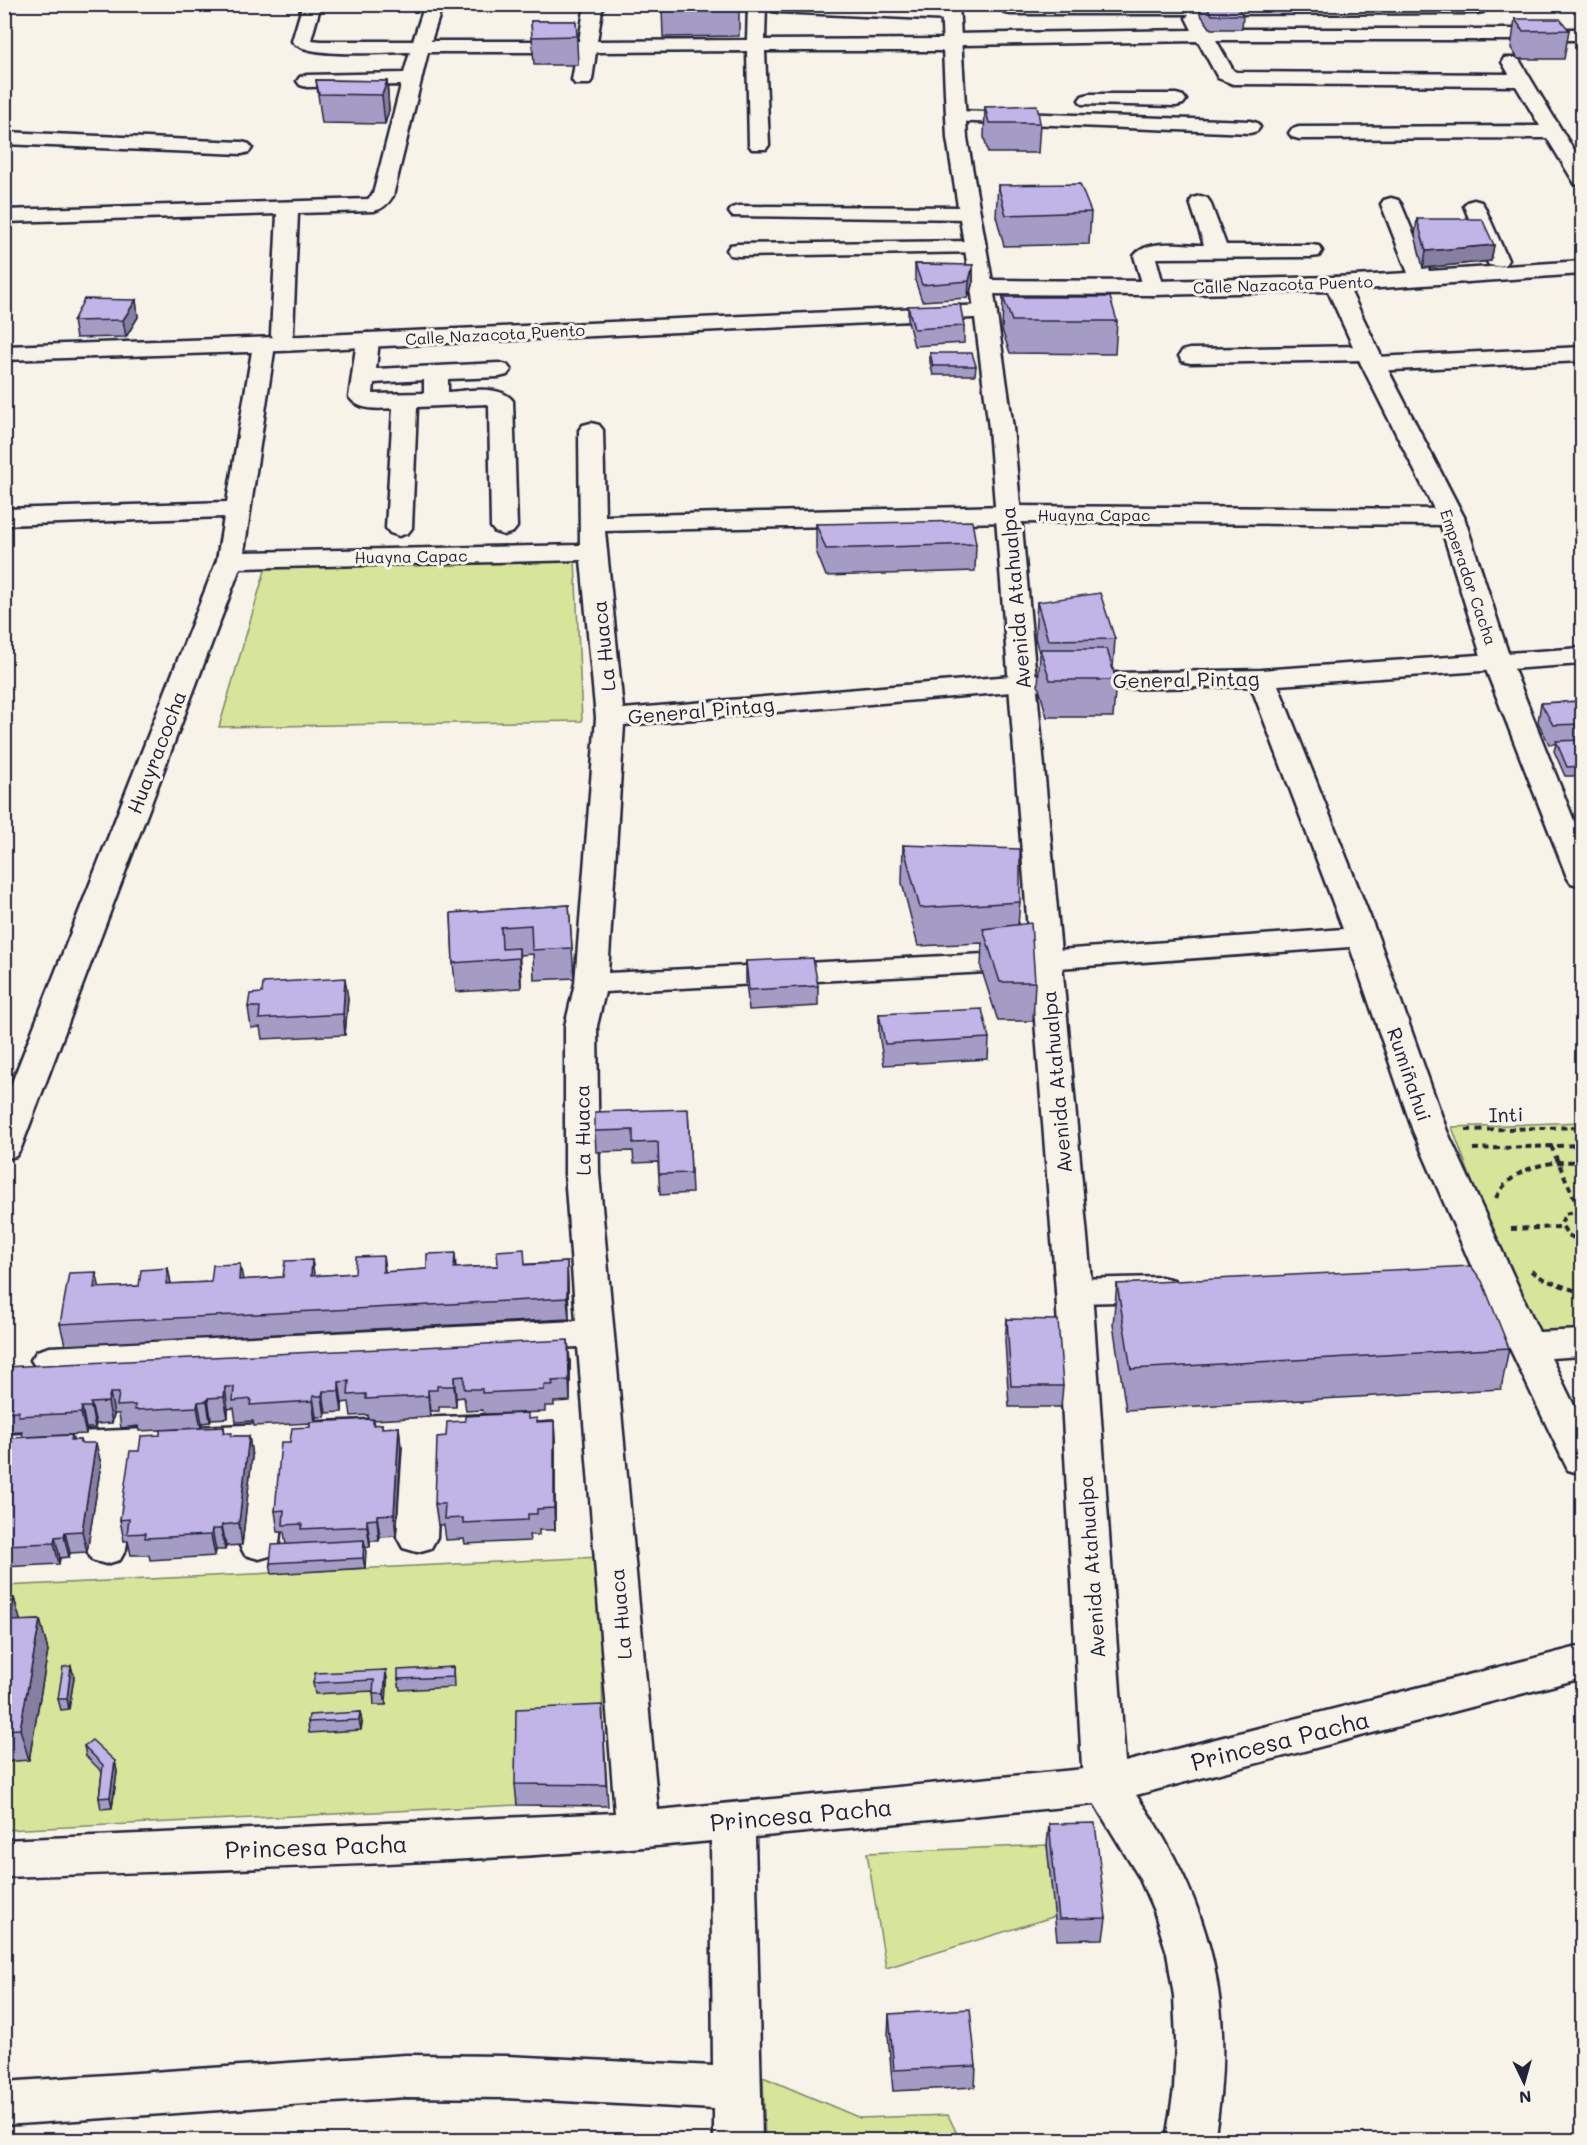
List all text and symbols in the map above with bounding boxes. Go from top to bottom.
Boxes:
street label: Calle Nazacota Puento [1193,270,1373,298]
street label: Calle Nazacota Puento [405,319,585,349]
street label: Huayna Capac [1037,504,1151,525]
street label: Avenida Atahualpa [994,506,1036,690]
street label: Emperador Cacha [1436,506,1502,648]
street label: Huayna Capac [354,545,468,567]
street label: La Huaca [585,599,621,693]
street label: General Pintag [1112,665,1260,693]
street label: Huayracocha [121,687,191,817]
street label: General Pintag [627,691,775,729]
street label: Avenida Atahualpa [1035,990,1077,1174]
street label: Rumiñahui [1382,1024,1438,1124]
street label: La Huaca [568,1084,596,1176]
street label: Inti [1488,1100,1524,1128]
street label: Avenida Atahualpa [1072,1475,1110,1659]
street label: La Huaca [603,1567,637,1661]
street label: Princesa Pacha [1188,1703,1372,1777]
street label: Princesa Pacha [709,1791,893,1837]
street label: Princesa Pacha [224,1827,408,1865]
north arrow [1494,2052,1554,2112]
text: N [1518,2086,1532,2108]

